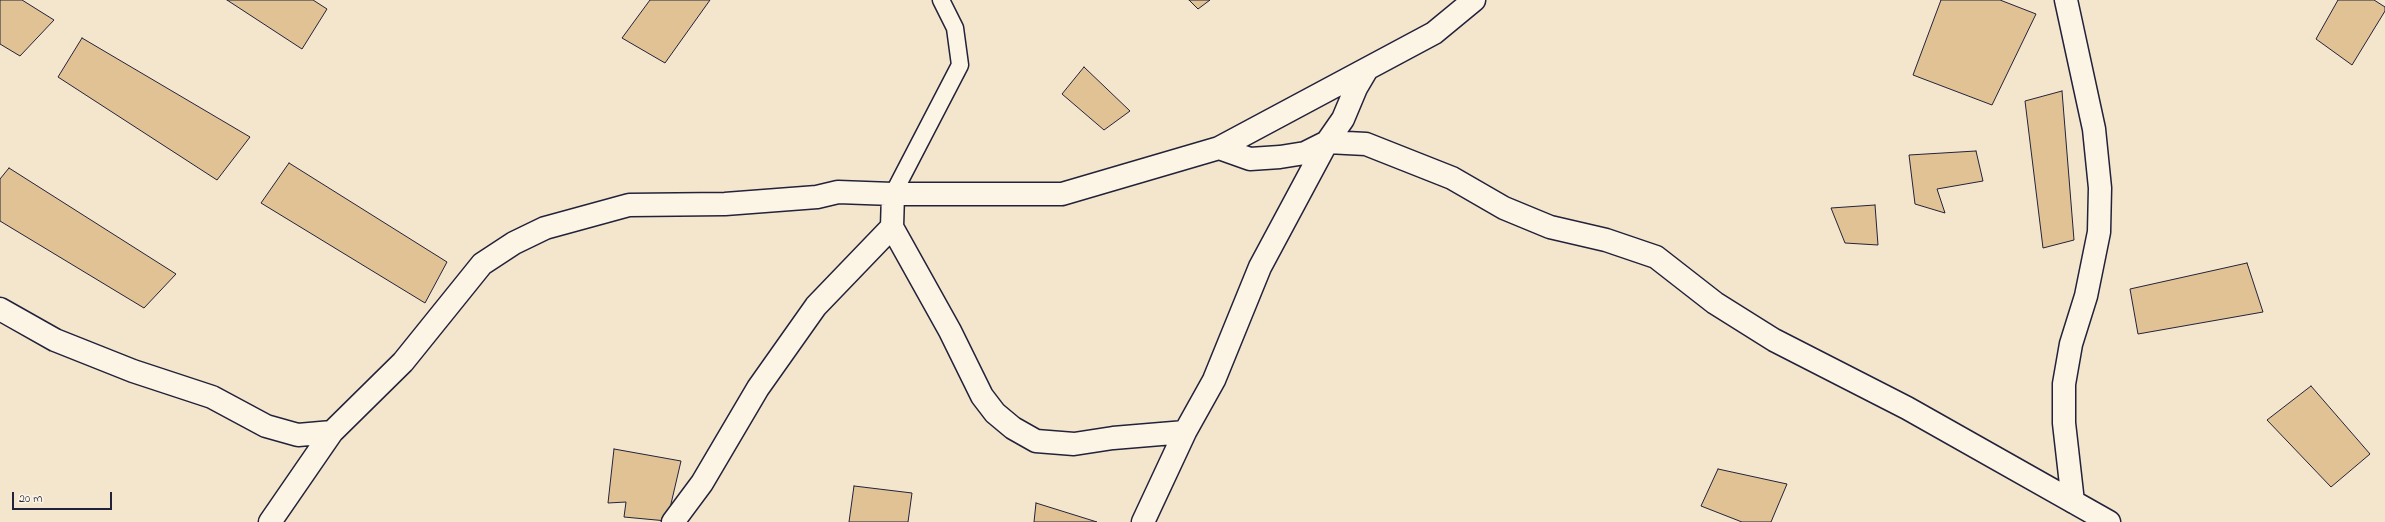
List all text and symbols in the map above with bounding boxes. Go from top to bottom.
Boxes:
scale bar [14,484,114,510]
text: 20 m [19,490,42,508]

